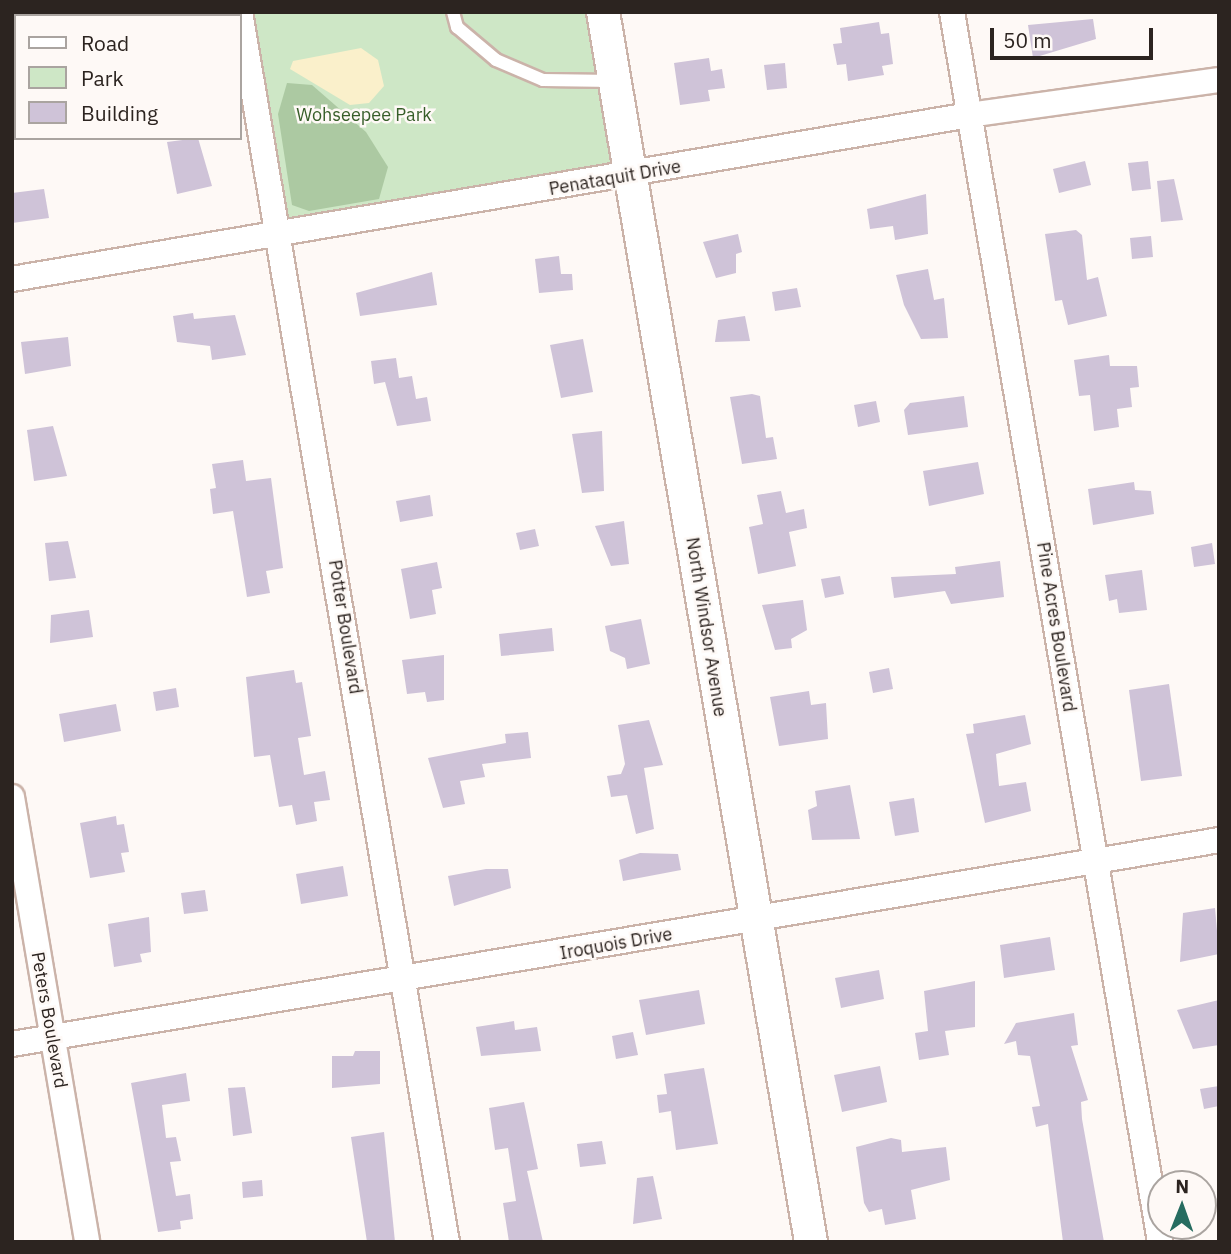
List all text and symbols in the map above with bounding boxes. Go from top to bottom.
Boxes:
legend [14,14,242,140]
scale bar [993,14,1156,58]
text: 50 m [1003,26,1052,54]
text: Road [81,29,129,57]
text: Park [81,64,124,92]
text: Building [81,99,158,127]
park label: Wohseepee Park [296,104,432,126]
street label: Penataquit Drive [547,156,683,200]
street label: North Windsor Avenue [681,536,731,718]
street label: Pine Acres Boulevard [1032,541,1080,713]
street label: Potter Boulevard [324,558,366,696]
street label: Iroquois Drive [558,923,674,965]
street label: Peters Boulevard [26,950,72,1090]
north arrow [1147,1170,1217,1240]
text: N [1175,1174,1189,1198]

